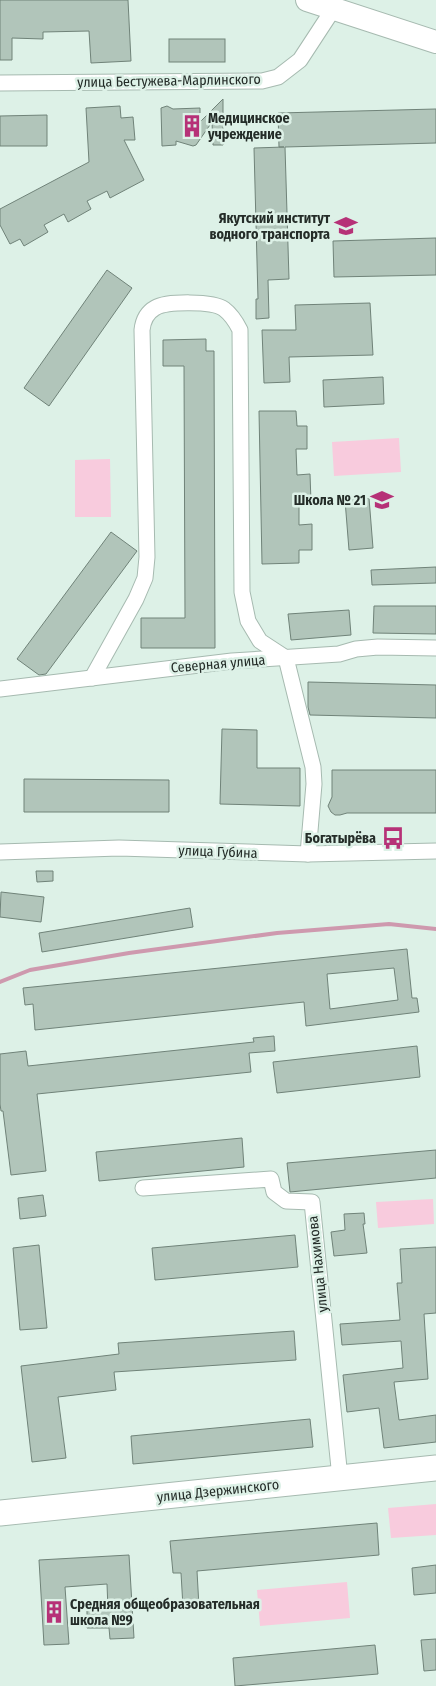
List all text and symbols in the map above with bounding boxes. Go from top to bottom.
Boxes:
street label: улица Бестужева-Марлинского [77,71,261,91]
place label: Медицинское учреждение [207,110,290,143]
building icon: Медицинское учреждение [179,113,205,139]
place label: Якутский институт водного транспорта [209,210,331,243]
school or university icon: Якутский институт водного транспорта [333,213,359,239]
school or university icon: Школа № 21 [369,487,395,513]
place label: Школа № 21 [294,492,366,509]
street label: Северная улица [170,651,266,677]
bus stop icon: Богатырёва [380,825,406,851]
place label: Богатырёва [305,830,376,847]
street label: улица Губина [178,842,258,862]
street label: улица Нахимова [304,1215,332,1313]
street label: улица Дзержинского [156,1476,280,1506]
place label: Средняя общеобразовательная школа №9 [70,1596,260,1629]
building icon: Средняя общеобразовательная школа №9 [41,1599,67,1625]

